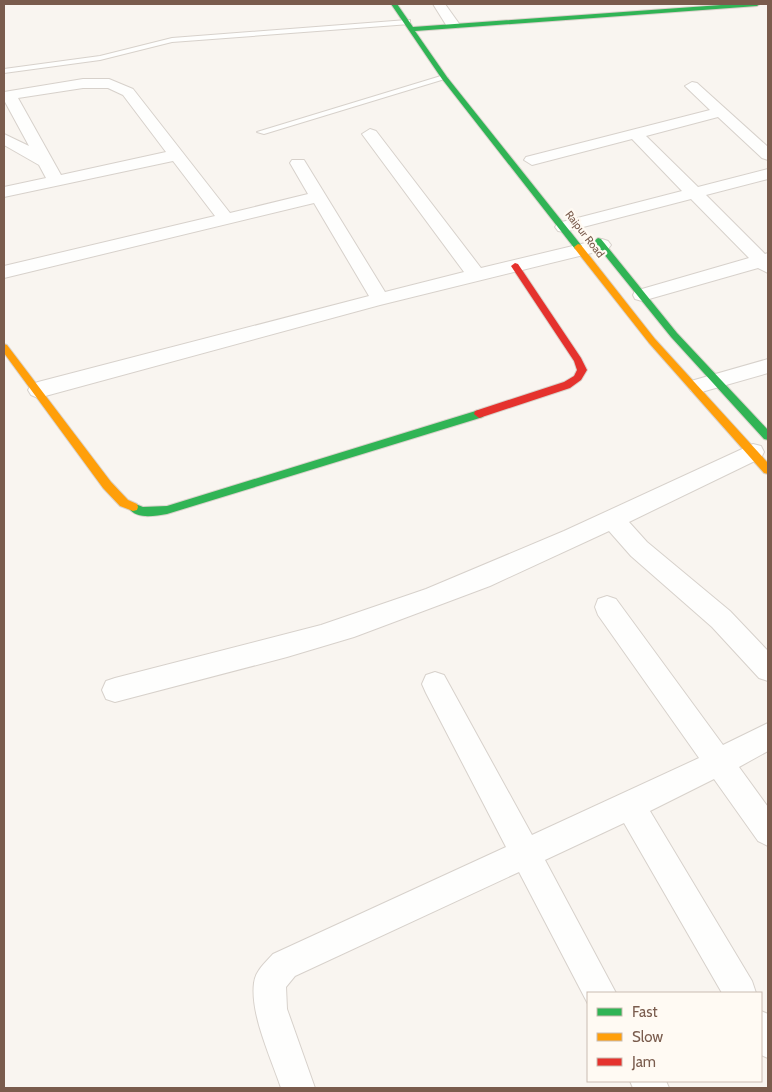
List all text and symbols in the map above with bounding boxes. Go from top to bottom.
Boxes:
street label: Raipur Road [562,208,608,260]
legend [587,992,762,1082]
text: Fast [632,1003,657,1021]
text: Slow [632,1028,663,1046]
text: Jam [631,1053,656,1071]

